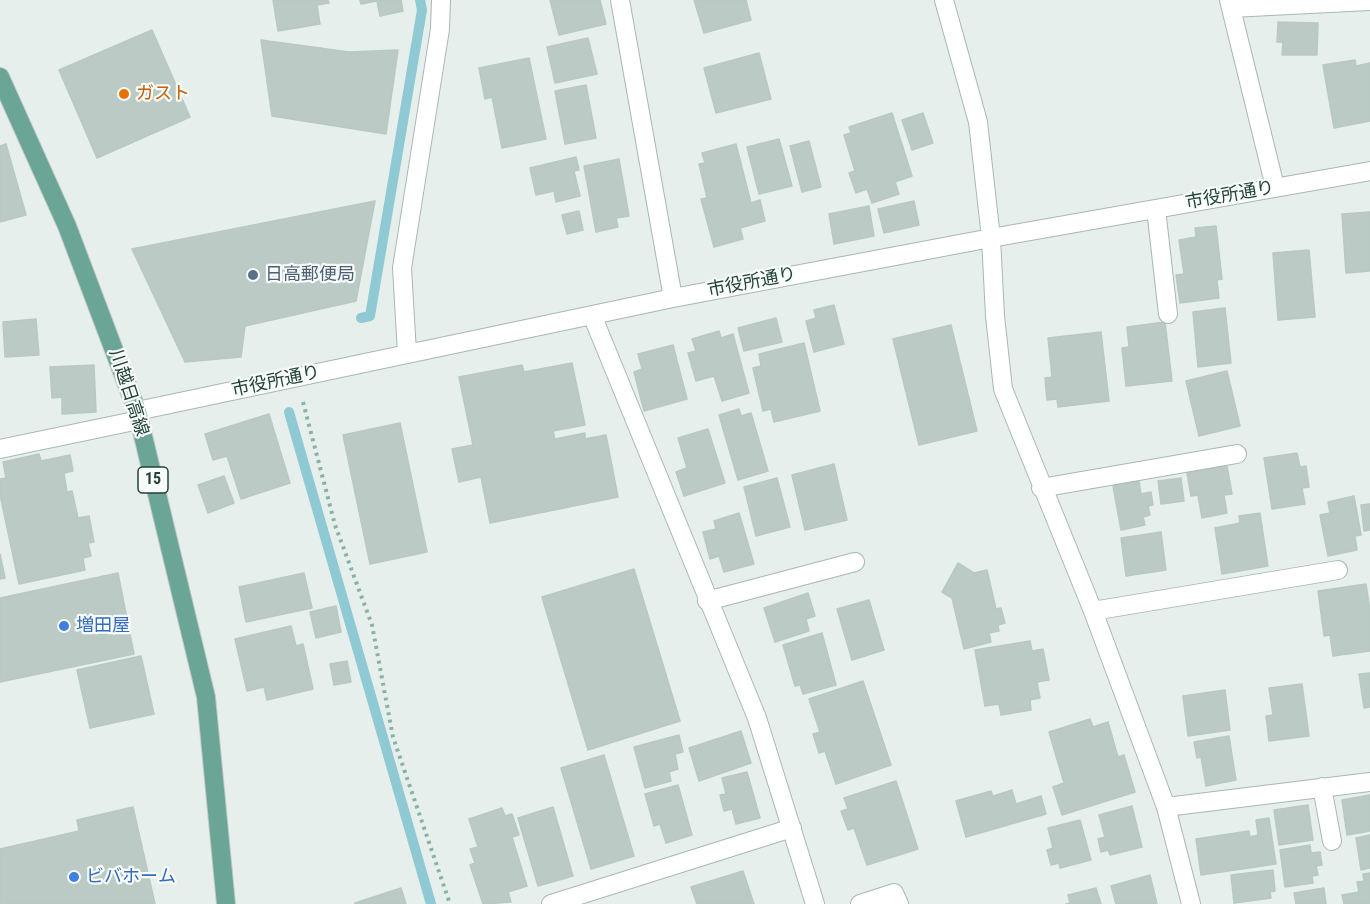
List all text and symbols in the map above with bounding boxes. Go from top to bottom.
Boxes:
place label: ガスト [136,83,190,105]
marker: ガスト [117,87,131,101]
street label: 市役所通り [1184,178,1276,214]
place label: 日高郵便局 [265,264,355,286]
street label: 市役所通り [706,264,798,302]
marker: 日高郵便局 [246,268,260,282]
street label: 川越日高線 [104,347,152,439]
street label: 市役所通り [230,362,322,402]
road number: 15 [138,467,168,493]
place label: 増田屋 [76,615,130,637]
marker: 増田屋 [57,619,71,633]
place label: ビバホーム [86,866,176,888]
marker: ビバホーム [67,870,81,884]

